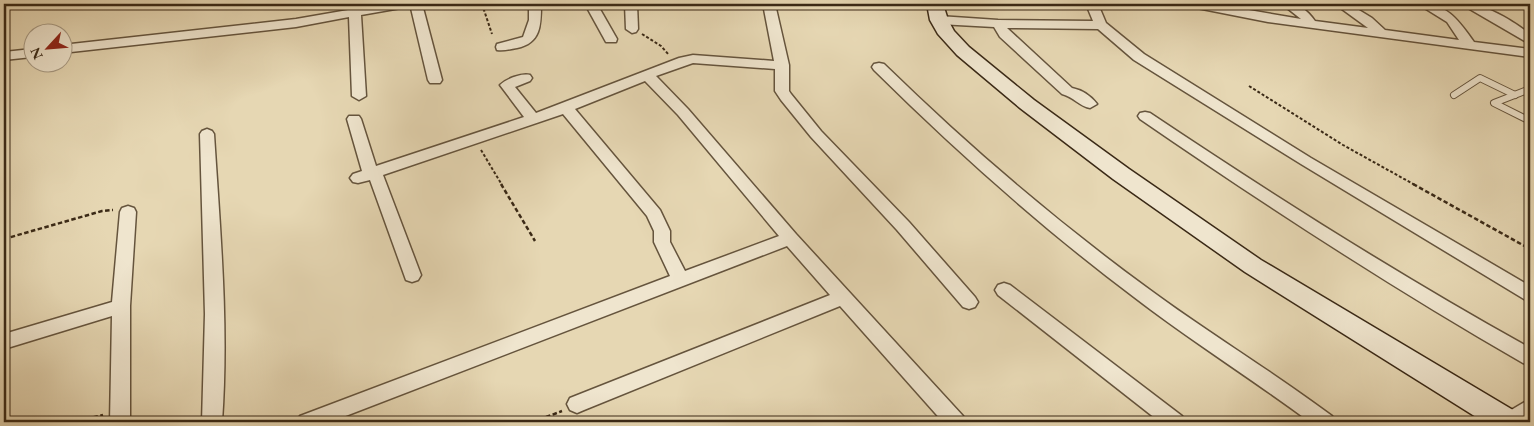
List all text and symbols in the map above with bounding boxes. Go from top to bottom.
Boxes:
north arrow [22,22,72,72]
text: N [25,44,47,63]

